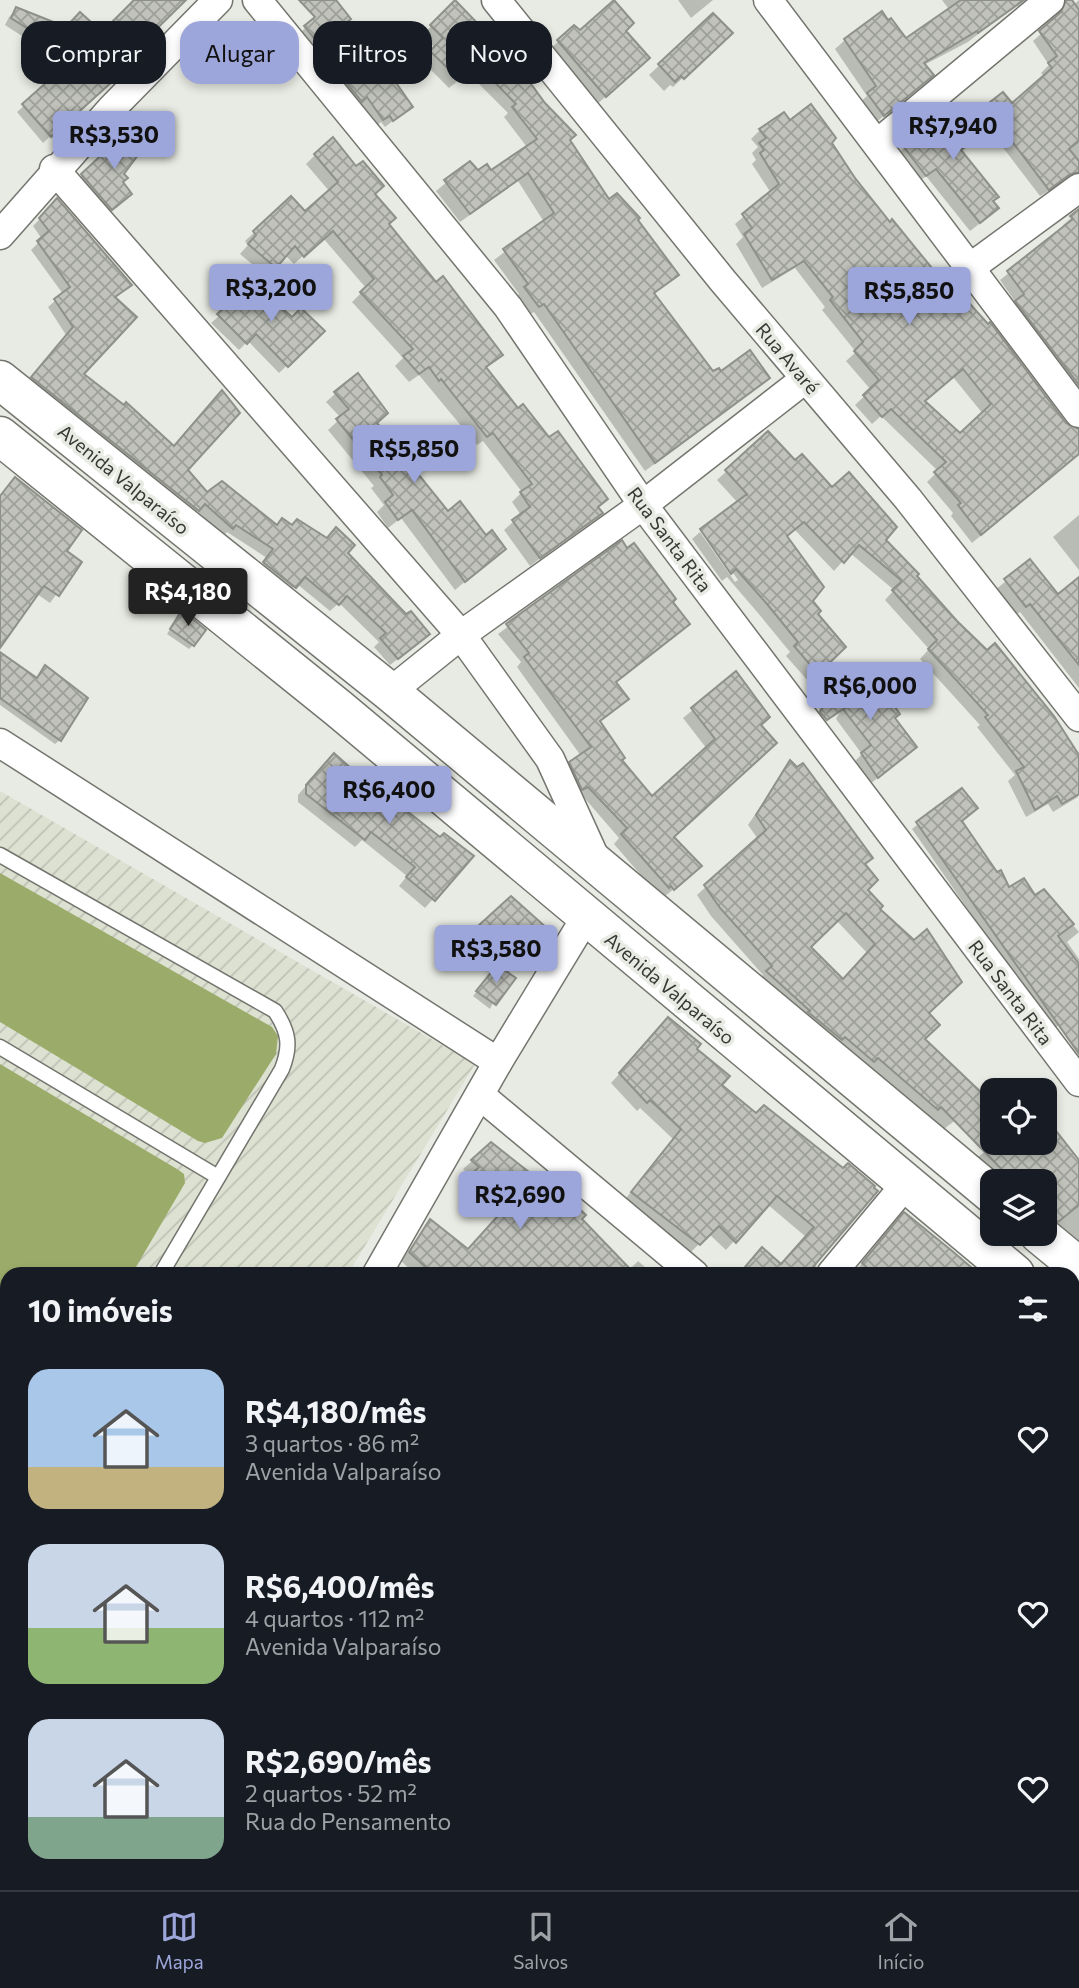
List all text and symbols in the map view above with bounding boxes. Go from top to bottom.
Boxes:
chip: Comprar [21,21,166,84]
chip: Alugar [180,21,299,84]
chip: Filtros [313,21,432,84]
chip: Novo [446,21,552,84]
pin: R$7,940 [888,102,1018,162]
pin: R$3,530 [49,111,179,171]
text: R$7,940 [909,111,997,139]
text: R$3,530 [69,120,159,148]
pin: R$3,200 [206,264,336,324]
pin: R$5,850 [844,268,974,327]
text: R$3,200 [225,273,317,301]
text: R$5,850 [864,276,954,304]
street label: Rua Avaré [752,318,824,398]
street label: Avenida Valparaíso [54,419,194,539]
pin: R$5,850 [349,426,479,485]
text: R$5,850 [369,434,459,462]
street label: Rua Santa Rita [623,482,717,596]
pin: R$4,180 [123,568,253,628]
text: R$4,180 [144,577,232,605]
pin: R$6,000 [805,662,935,722]
text: R$6,000 [823,671,917,699]
pin: R$6,400 [324,766,454,826]
text: R$6,400 [342,775,436,803]
pin: R$3,580 [431,926,561,985]
street label: Avenida Valparaíso [600,927,740,1049]
text: R$3,580 [451,934,541,962]
street label: Rua Santa Rita [964,935,1058,1049]
map controls [980,1078,1057,1246]
button: locate [980,1078,1057,1155]
button: layers [980,1169,1057,1246]
pin: R$2,690 [455,1172,585,1231]
text: R$2,690 [475,1180,565,1208]
icon: filters [1014,1290,1052,1328]
text: 10 imóveis [28,1291,173,1328]
text: R$4,180/mês [245,1392,427,1429]
icon: home [84,1397,168,1481]
icon: heart [1014,1420,1052,1458]
text: 3 quartos · 86 m² [245,1429,419,1457]
text: Avenida Valparaíso [245,1457,442,1485]
text: R$6,400/mês [245,1567,435,1604]
icon: home [84,1572,168,1656]
icon: heart [1014,1595,1052,1633]
text: 4 quartos · 112 m² [245,1604,424,1632]
text: Avenida Valparaíso [245,1632,442,1660]
text: R$2,690/mês [245,1742,432,1779]
icon: home [84,1747,168,1831]
icon: heart [1014,1770,1052,1808]
text: 2 quartos · 52 m² [245,1779,417,1807]
text: Rua do Pensamento [245,1807,451,1835]
tab: Mapa [155,1908,204,1973]
tab: Salvos [513,1908,568,1973]
tab: Início [878,1908,924,1973]

